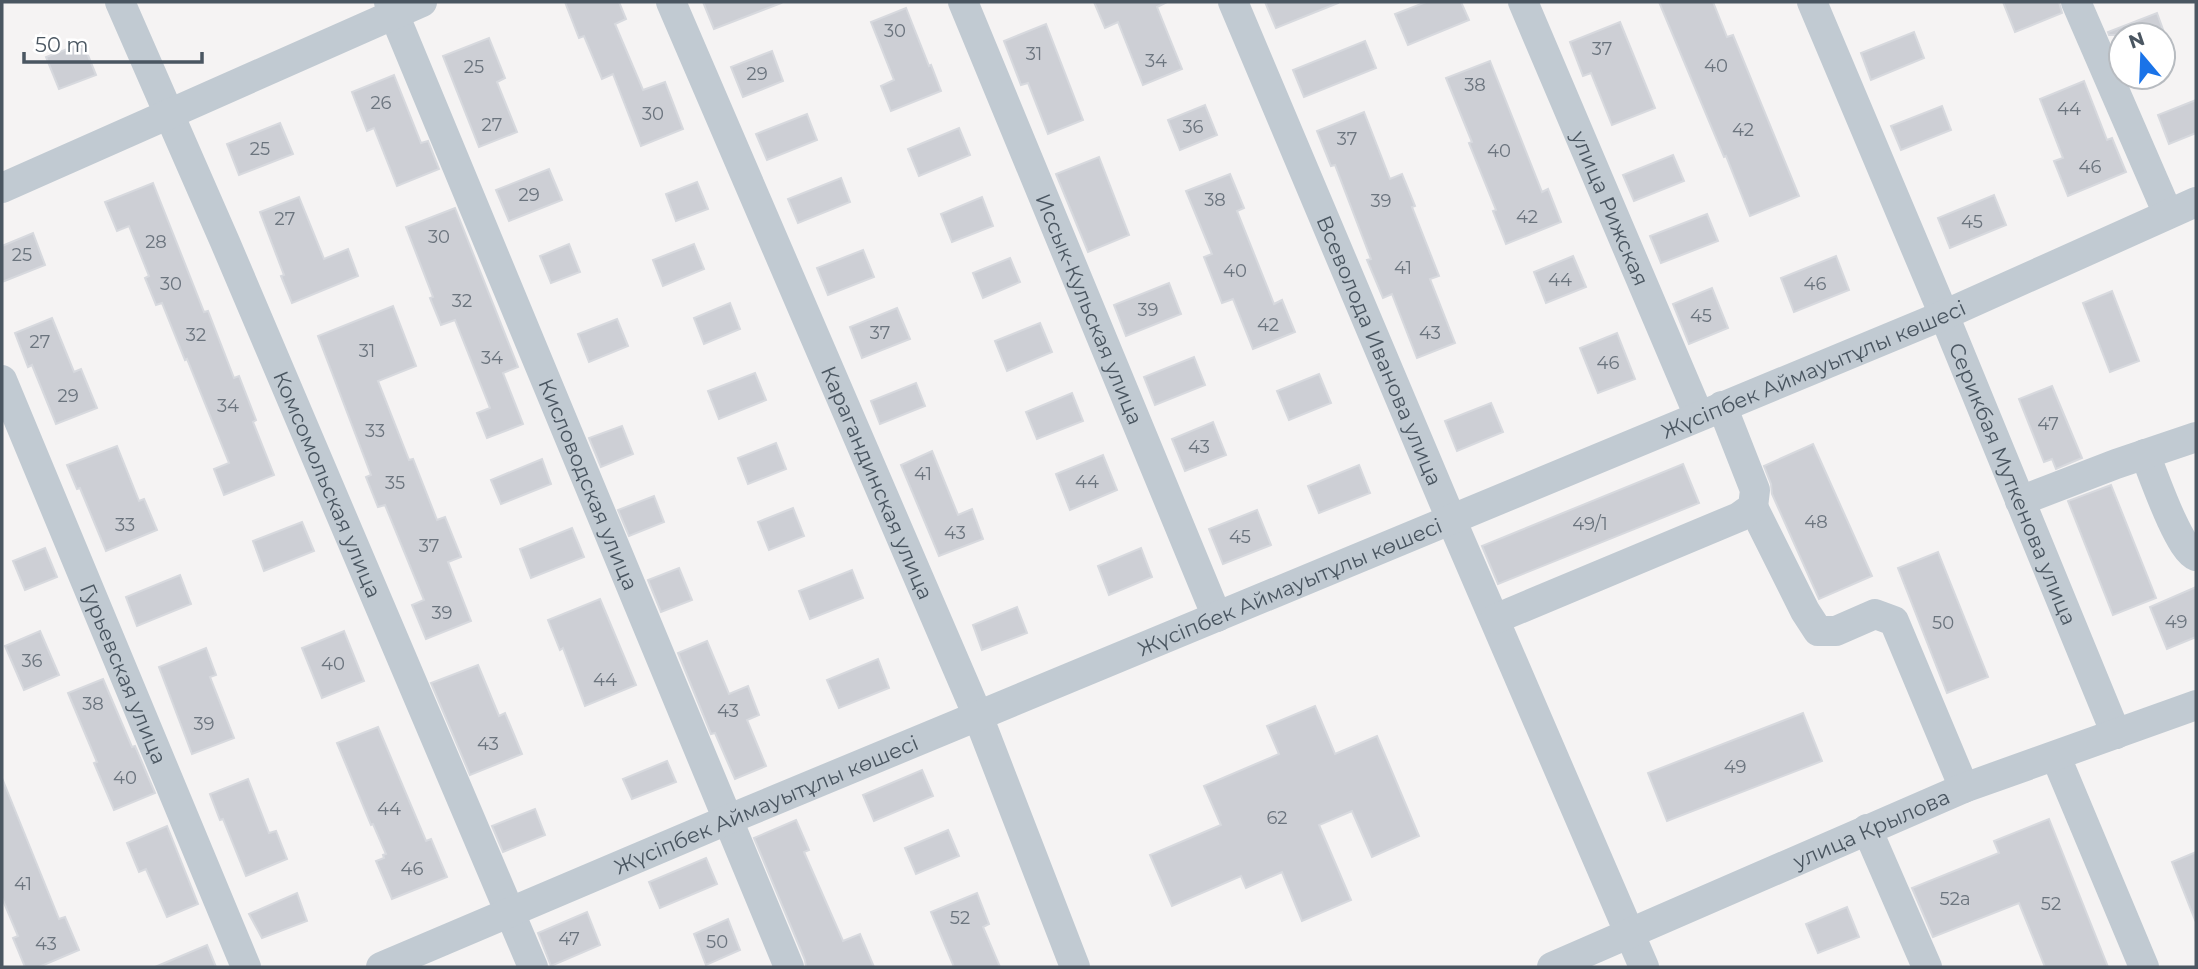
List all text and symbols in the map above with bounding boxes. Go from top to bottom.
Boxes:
house number: 30 [884,20,906,42]
scale bar [24,21,203,65]
north arrow [2107,21,2177,91]
text: N [2126,27,2148,54]
text: 50 m [35,32,89,57]
house number: 37 [1592,38,1612,60]
house number: 31 [1026,43,1042,65]
house number: 34 [1145,50,1167,72]
house number: 40 [1704,55,1728,77]
house number: 25 [464,56,484,78]
house number: 29 [746,63,768,85]
house number: 38 [1464,74,1486,96]
house number: 26 [370,92,392,114]
house number: 44 [2057,98,2081,120]
house number: 30 [642,103,664,125]
house number: 27 [482,114,502,136]
house number: 36 [1182,116,1204,138]
house number: 42 [1732,119,1754,141]
street label: улица Рижская [1566,126,1655,289]
house number: 37 [1337,128,1357,150]
house number: 25 [250,138,270,160]
house number: 40 [1487,140,1511,162]
house number: 46 [2079,156,2101,178]
house number: 29 [518,184,540,206]
house number: 38 [1204,189,1226,211]
street label: Иссык-Кульская улица [1031,190,1149,428]
house number: 39 [1370,190,1392,212]
house number: 42 [1516,206,1538,228]
house number: 27 [275,208,295,230]
house number: 45 [1961,211,1983,233]
street label: Всеволода Иванова улица [1312,212,1448,489]
house number: 30 [428,226,450,248]
house number: 28 [145,231,167,253]
house number: 25 [12,244,32,266]
house number: 41 [1394,257,1412,279]
house number: 40 [1223,260,1247,282]
house number: 44 [1548,269,1572,291]
house number: 30 [160,273,182,295]
house number: 46 [1804,273,1826,295]
house number: 32 [452,290,472,312]
street label: Жүсіпбек Аймауытұлы көшесі [1657,295,1969,444]
house number: 39 [1137,299,1159,321]
house number: 45 [1690,305,1712,327]
house number: 42 [1257,314,1279,336]
house number: 37 [870,322,890,344]
house number: 43 [1419,322,1441,344]
house number: 32 [186,324,206,346]
house number: 27 [30,331,50,353]
street label: Серикбая Муткенова улица [1944,339,2082,629]
house number: 31 [359,340,375,362]
house number: 34 [481,347,503,369]
house number: 46 [1597,352,1619,374]
street label: Карагандинская улица [816,362,939,603]
street label: Комсомольская улица [269,367,387,601]
street label: Кисловодская улица [534,375,644,594]
house number: 29 [57,385,79,407]
house number: 34 [217,395,239,417]
house number: 47 [2037,413,2059,435]
house number: 33 [365,420,385,442]
house number: 43 [1188,436,1210,458]
house number: 41 [914,463,932,485]
house number: 44 [1075,471,1099,493]
house number: 35 [385,472,405,494]
house number: 48 [1804,511,1828,533]
street label: Жүсіпбек Аймауытұлы көшесі [1134,512,1446,661]
house number: 49/1 [1572,513,1608,535]
house number: 33 [115,514,135,536]
house number: 43 [944,522,966,544]
house number: 45 [1229,526,1251,548]
house number: 37 [419,535,439,557]
street label: Гурьевская улица [75,580,173,768]
house number: 39 [431,602,453,624]
house number: 49 [2165,611,2187,633]
house number: 50 [1932,612,1954,634]
house number: 36 [21,650,43,672]
house number: 40 [321,653,345,675]
house number: 44 [593,669,617,691]
house number: 38 [82,693,104,715]
house number: 43 [717,700,739,722]
house number: 39 [193,713,215,735]
street label: Жүсіпбек Аймауытұлы көшесі [610,730,922,879]
house number: 43 [477,733,499,755]
house number: 49 [1724,756,1746,778]
house number: 40 [113,767,137,789]
street label: улица Крылова [1788,783,1953,874]
house number: 44 [377,798,401,820]
house number: 62 [1266,807,1288,829]
house number: 46 [401,858,423,880]
house number: 41 [14,873,32,895]
house number: 52а [1940,888,1970,910]
house number: 52 [2041,893,2061,915]
house number: 52 [950,907,970,929]
house number: 47 [558,928,580,950]
house number: 50 [706,931,728,953]
house number: 43 [35,933,57,955]

